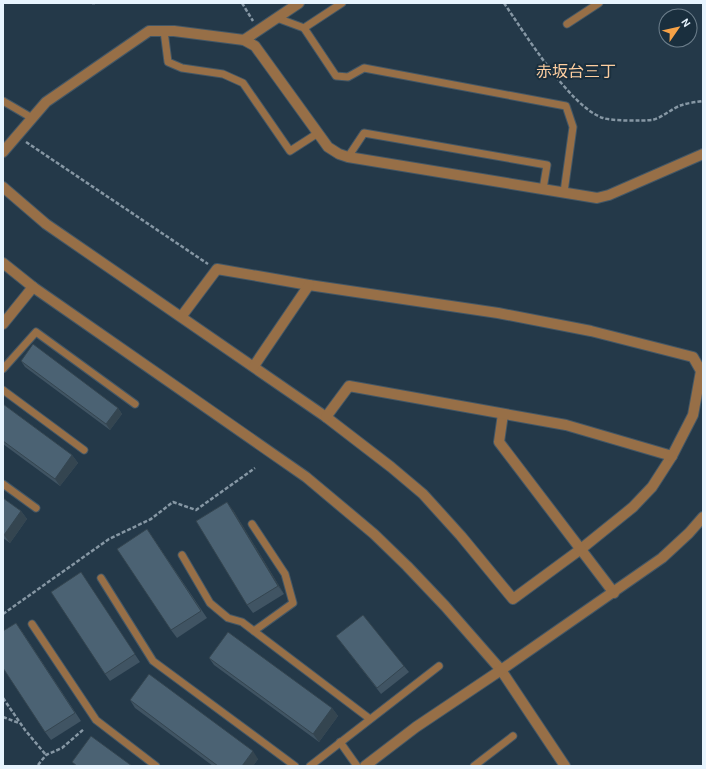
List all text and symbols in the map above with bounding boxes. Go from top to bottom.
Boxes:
north arrow [658,8,698,48]
text: N [678,16,693,30]
district label: 赤坂台三丁 [536,62,616,81]

